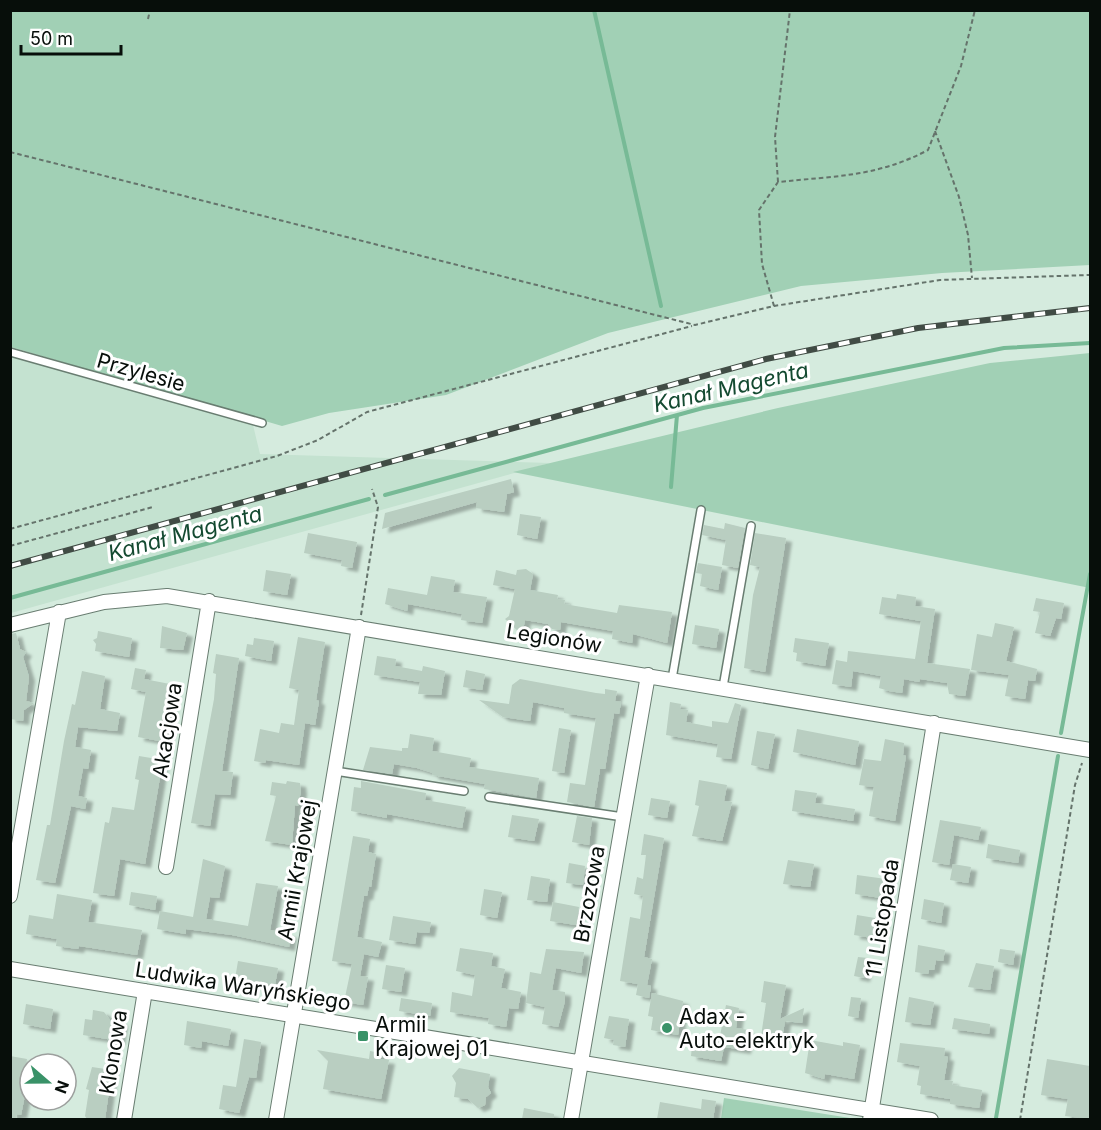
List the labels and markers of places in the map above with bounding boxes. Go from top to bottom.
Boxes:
place label: Adax - Auto-elektryk [679,1004,815,1053]
place label: Armii Krajowej 01 [375,1012,488,1061]
marker: Adax - Auto-elektryk [660,1021,674,1035]
marker: Armii Krajowej 01 [356,1029,370,1043]

